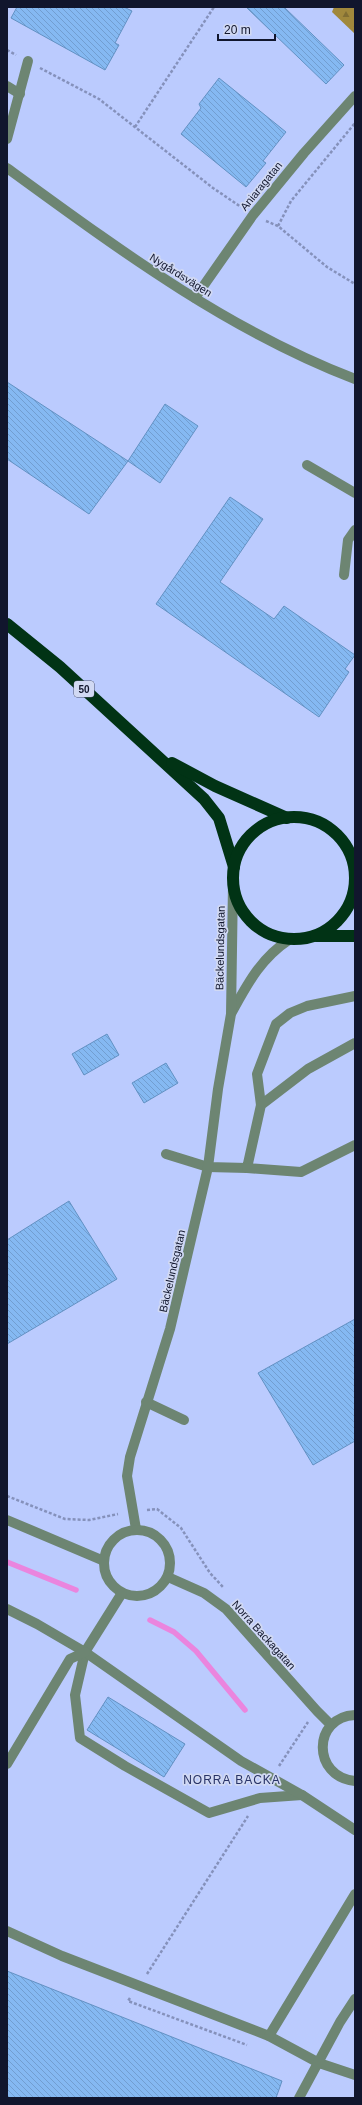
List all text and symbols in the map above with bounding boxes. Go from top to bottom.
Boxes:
scale bar [218,16,275,42]
text: 20 m [224,23,251,37]
street label: Aniaragatan [238,159,284,213]
street label: Nygårdsvägen [148,251,214,299]
road number: 50 [74,681,94,697]
street label: Bäckelundsgatan [213,906,227,990]
street label: Bäckelundsgatan [157,1229,187,1313]
street label: Norra Backagatan [230,1598,298,1672]
district label: NORRA BACKA [183,1773,281,1787]

